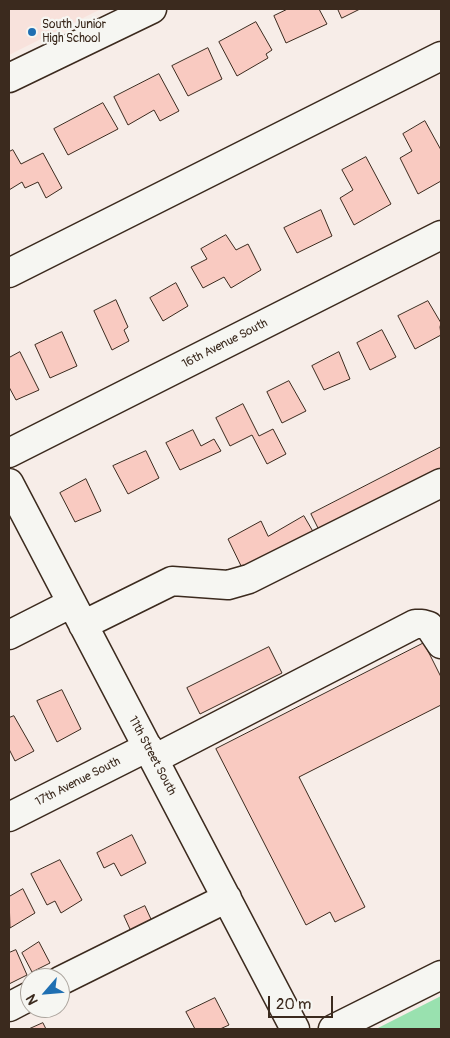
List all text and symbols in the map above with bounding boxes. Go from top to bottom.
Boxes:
place label: South Junior High School [42,18,106,46]
marker: South Junior High School [26,26,38,38]
street label: 16th Avenue South [180,316,270,372]
street label: 11th Street South [125,714,179,798]
street label: 17th Avenue South [33,754,123,810]
north arrow [20,968,70,1018]
scale bar [270,986,335,1018]
text: N [22,992,42,1008]
text: 20 m [276,995,311,1014]

